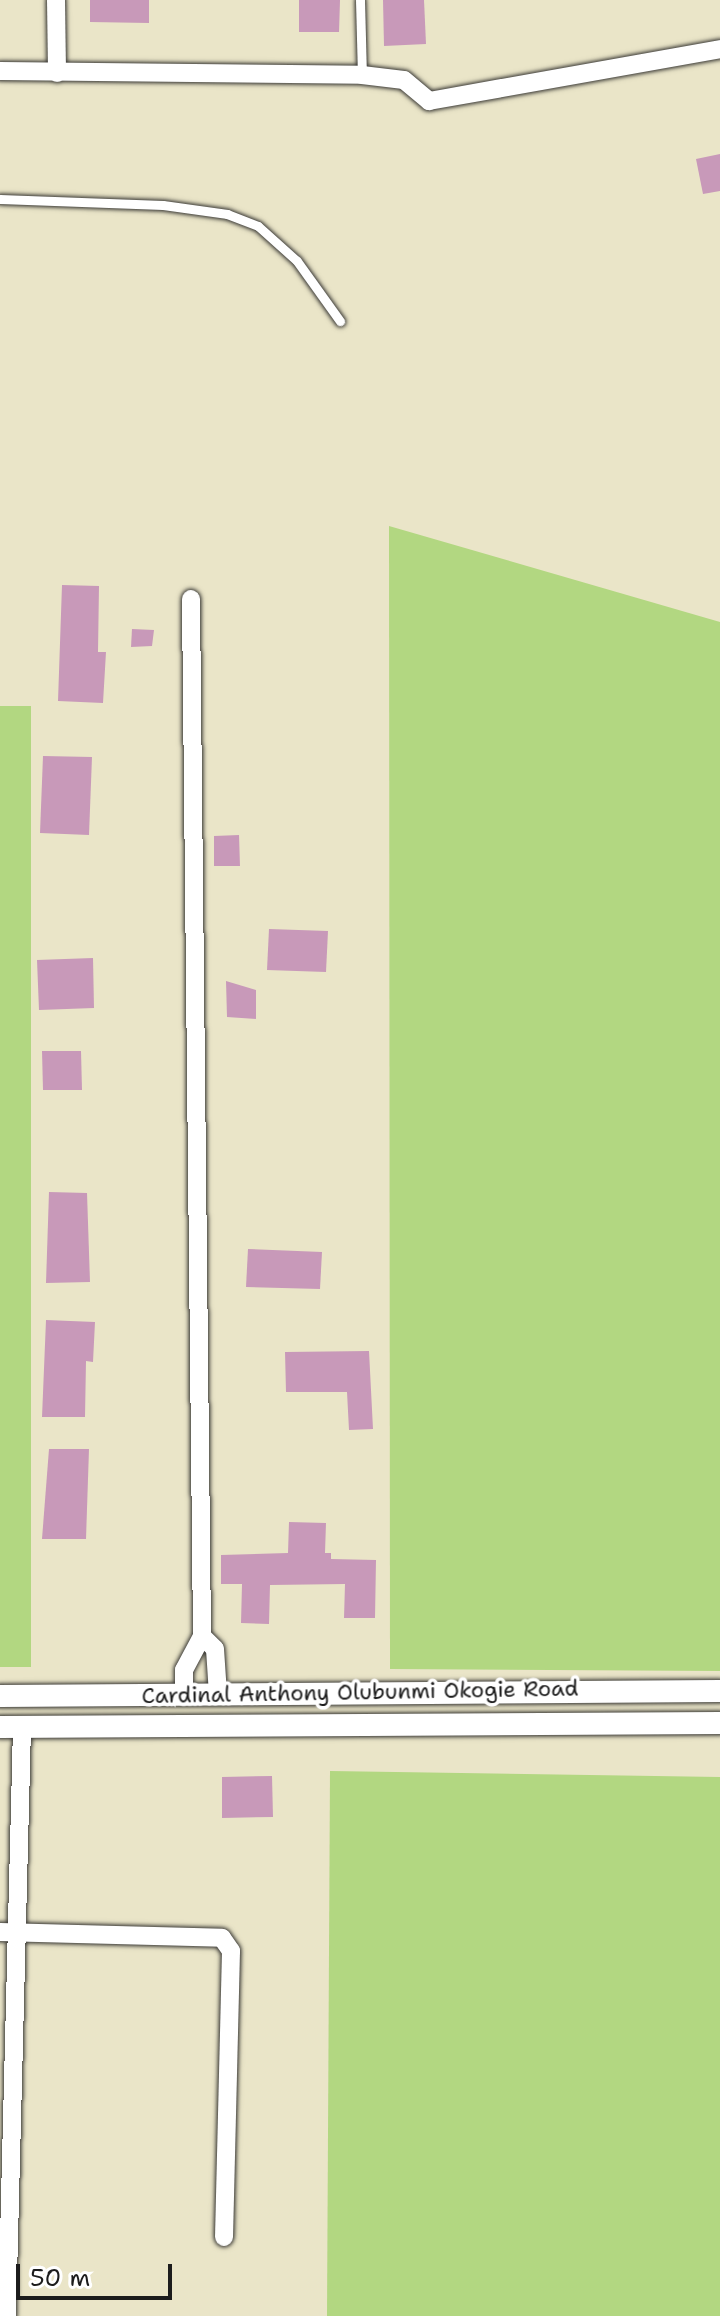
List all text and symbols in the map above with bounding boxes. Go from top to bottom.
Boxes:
street label: Cardinal Anthony Olubunmi Okogie Road [141,1675,579,1709]
scale bar [20,2248,176,2298]
text: 50 m [30,2262,90,2294]

